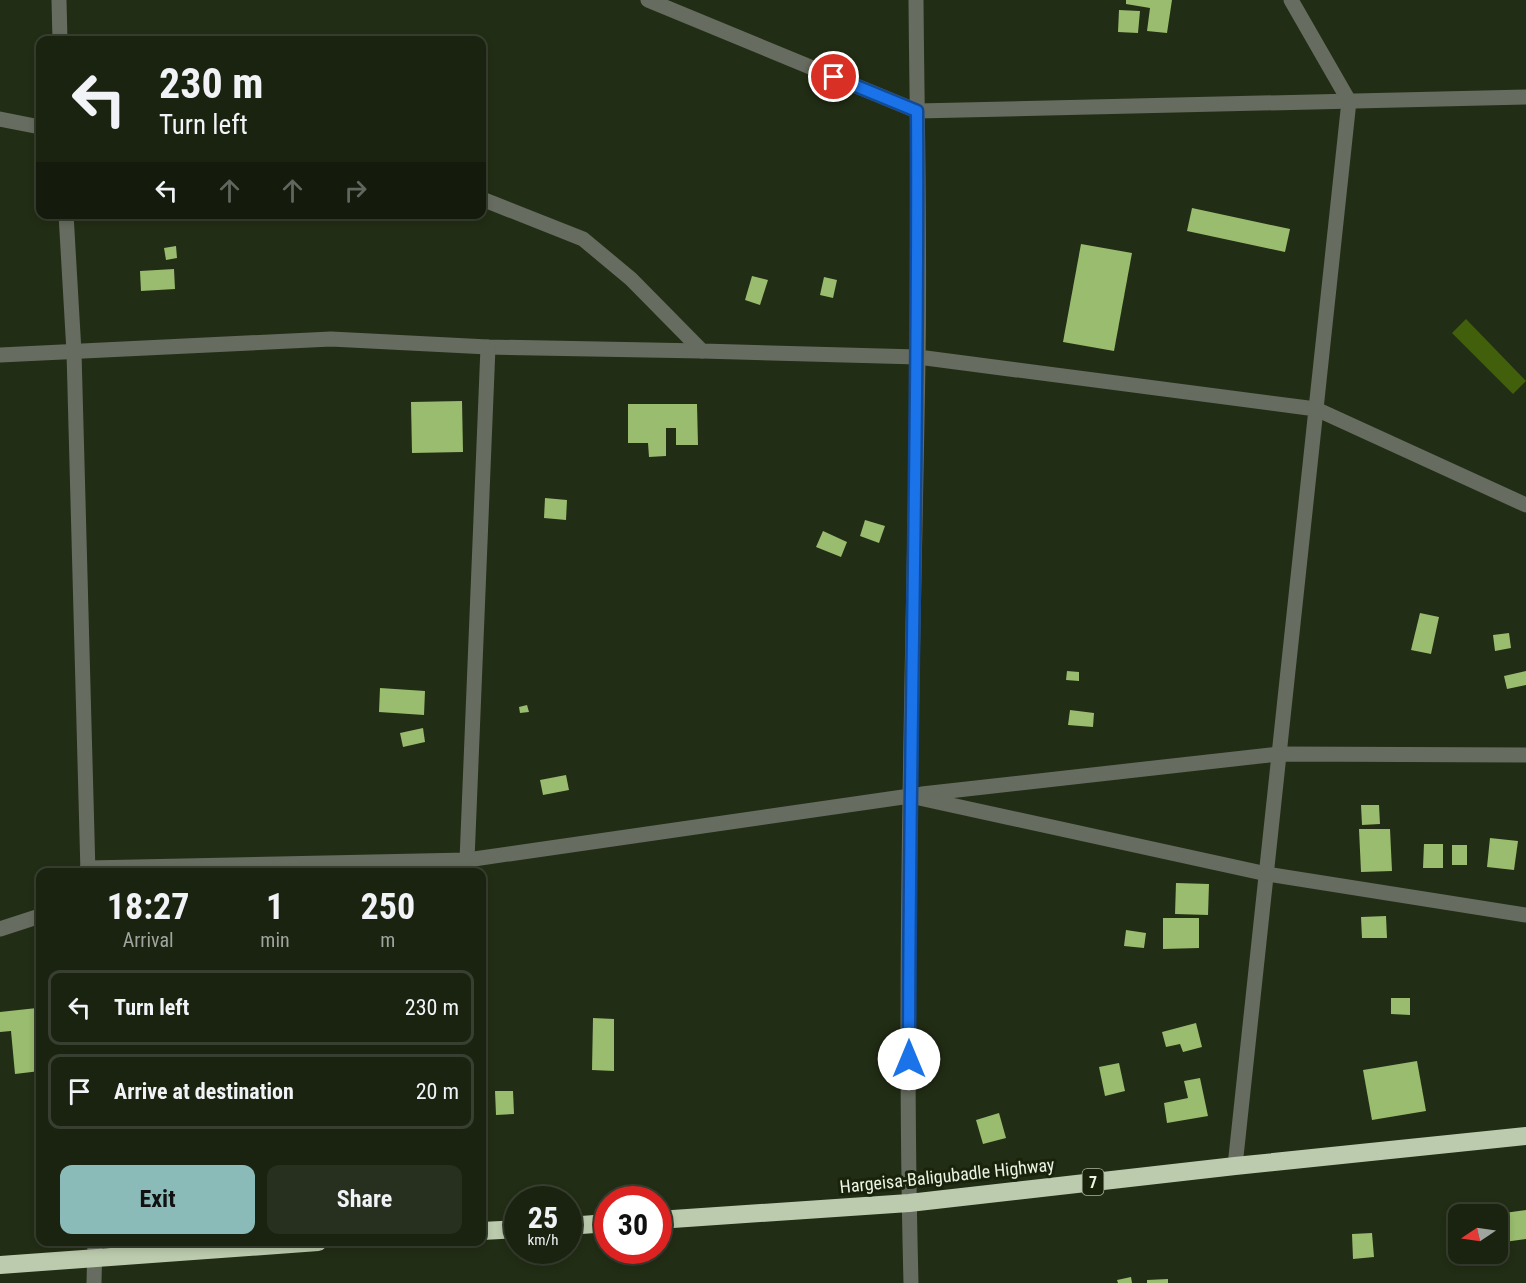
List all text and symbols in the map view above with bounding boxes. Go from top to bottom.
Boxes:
pin [808,51,859,102]
text: 230 m [159,59,264,108]
icon: left [60,60,138,138]
icon: arrive [817,60,850,93]
text: Turn left [159,109,248,141]
icon: left [150,174,183,207]
icon: ahead [213,174,246,207]
icon: ahead [276,174,309,207]
icon: right [339,174,372,207]
text: 18:27 [107,886,189,928]
text: 1 [266,886,284,928]
text: 250 [361,886,415,928]
text: Arrival [123,928,174,952]
text: min [260,928,290,952]
text: m [380,928,395,952]
icon: left [63,991,96,1024]
text: Turn left [114,995,189,1020]
text: 230 m [405,995,459,1020]
position arrow [877,1027,941,1091]
icon: arrive [63,1075,96,1108]
text: Arrive at destination [114,1079,294,1104]
text: 20 m [416,1079,459,1104]
street label: Hargeisa-Baligubadle Highway [839,1154,1056,1197]
button: Exit [60,1165,255,1234]
button: Share [267,1165,462,1234]
road number: 7 [1082,1169,1104,1195]
speed limit sign: 30 [594,1186,672,1264]
text: 25 [528,1200,558,1235]
north arrow [1448,1204,1508,1264]
map controls [1448,1204,1508,1264]
text: km/h [528,1231,558,1249]

